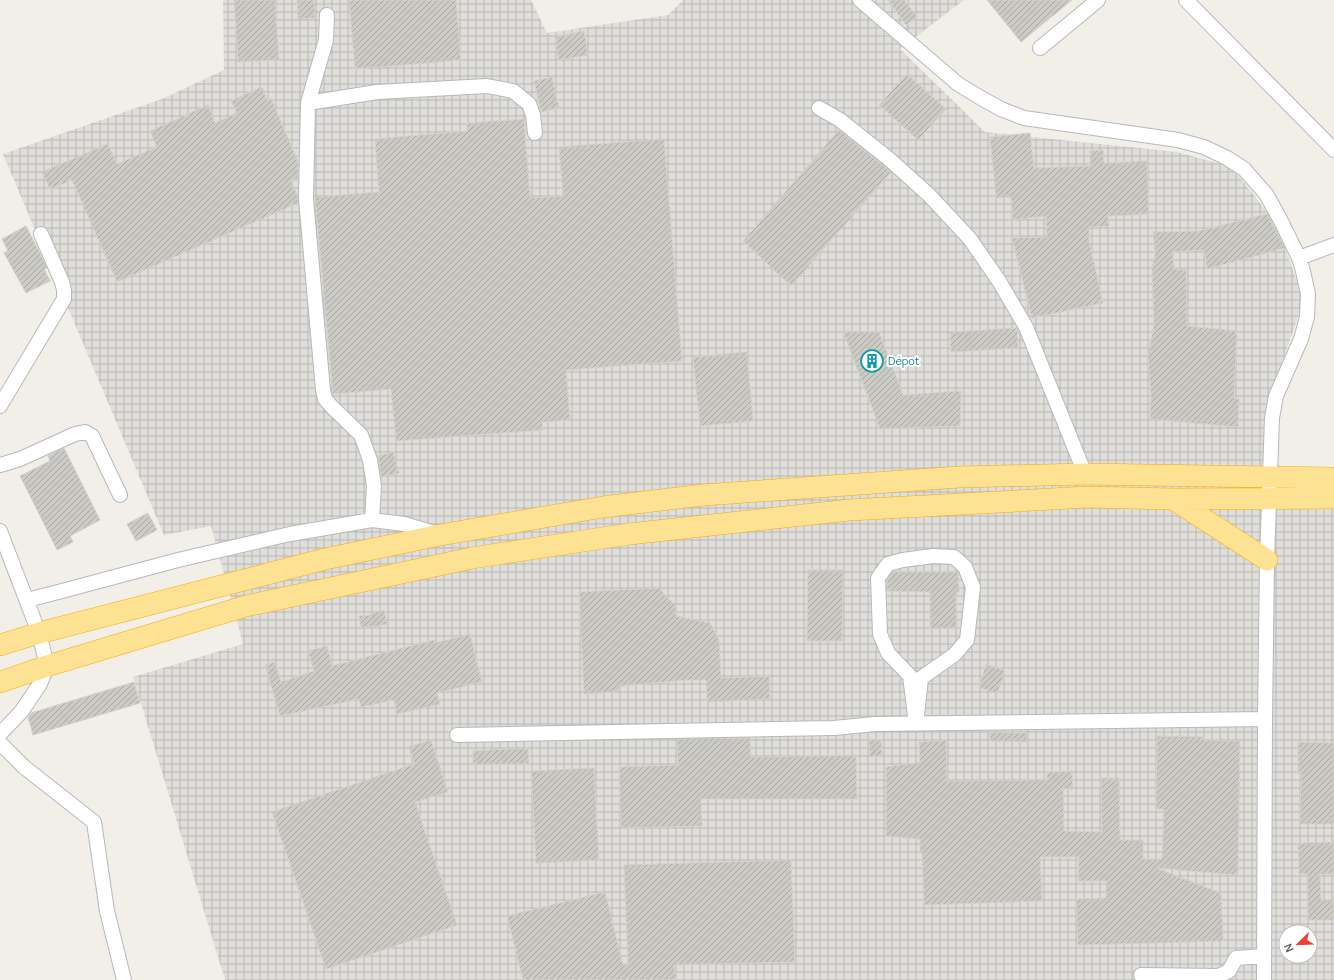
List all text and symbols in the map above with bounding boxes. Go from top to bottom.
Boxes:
building icon: Dépot [859,348,885,374]
place label: Dépot [888,353,919,368]
north arrow [1278,924,1318,964]
text: N [1280,941,1297,955]

